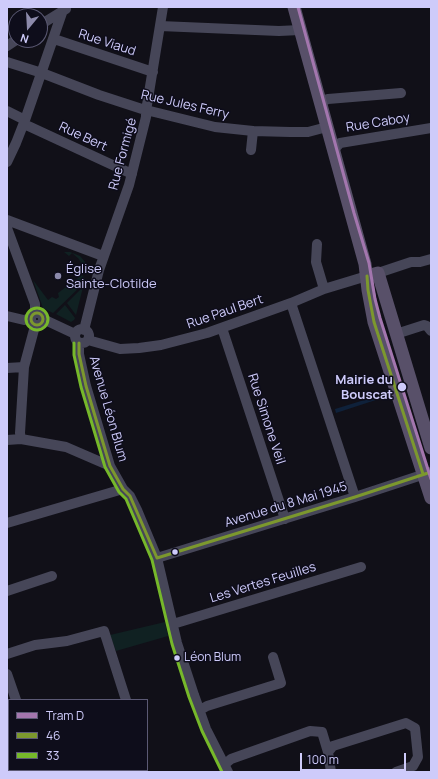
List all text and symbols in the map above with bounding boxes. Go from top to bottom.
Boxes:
north arrow [8,8,48,48]
street label: Rue Viaud [76,26,138,60]
text: N [18,31,31,47]
street label: Rue Jules Ferry [139,87,231,123]
street label: Rue Caboy [345,110,411,136]
street label: Rue Formigé [106,116,140,192]
street label: Rue Bert [56,119,110,155]
place label: Église Sainte-Clotilde [66,261,157,292]
marker: Église Sainte-Clotilde [53,271,63,281]
street label: Rue Paul Bert [185,292,265,332]
street label: Avenue Léon Blum [85,354,131,464]
street label: Rue Simone Veil [244,372,288,466]
place label: Mairie du Bouscat [335,372,393,403]
marker: Mairie du Bouscat [396,381,408,393]
street label: Avenue du 8 Mai 1945 [223,479,349,531]
unlabelled marker [170,547,180,557]
street label: Les Vertes Feuilles [208,559,318,607]
place label: Léon Blum [184,651,241,665]
marker: Léon Blum [172,653,182,663]
legend [8,699,148,771]
text: Tram D [46,707,84,724]
text: 46 [46,727,61,744]
scale bar [302,745,408,771]
text: 33 [46,747,59,764]
text: 100 m [307,751,339,768]

